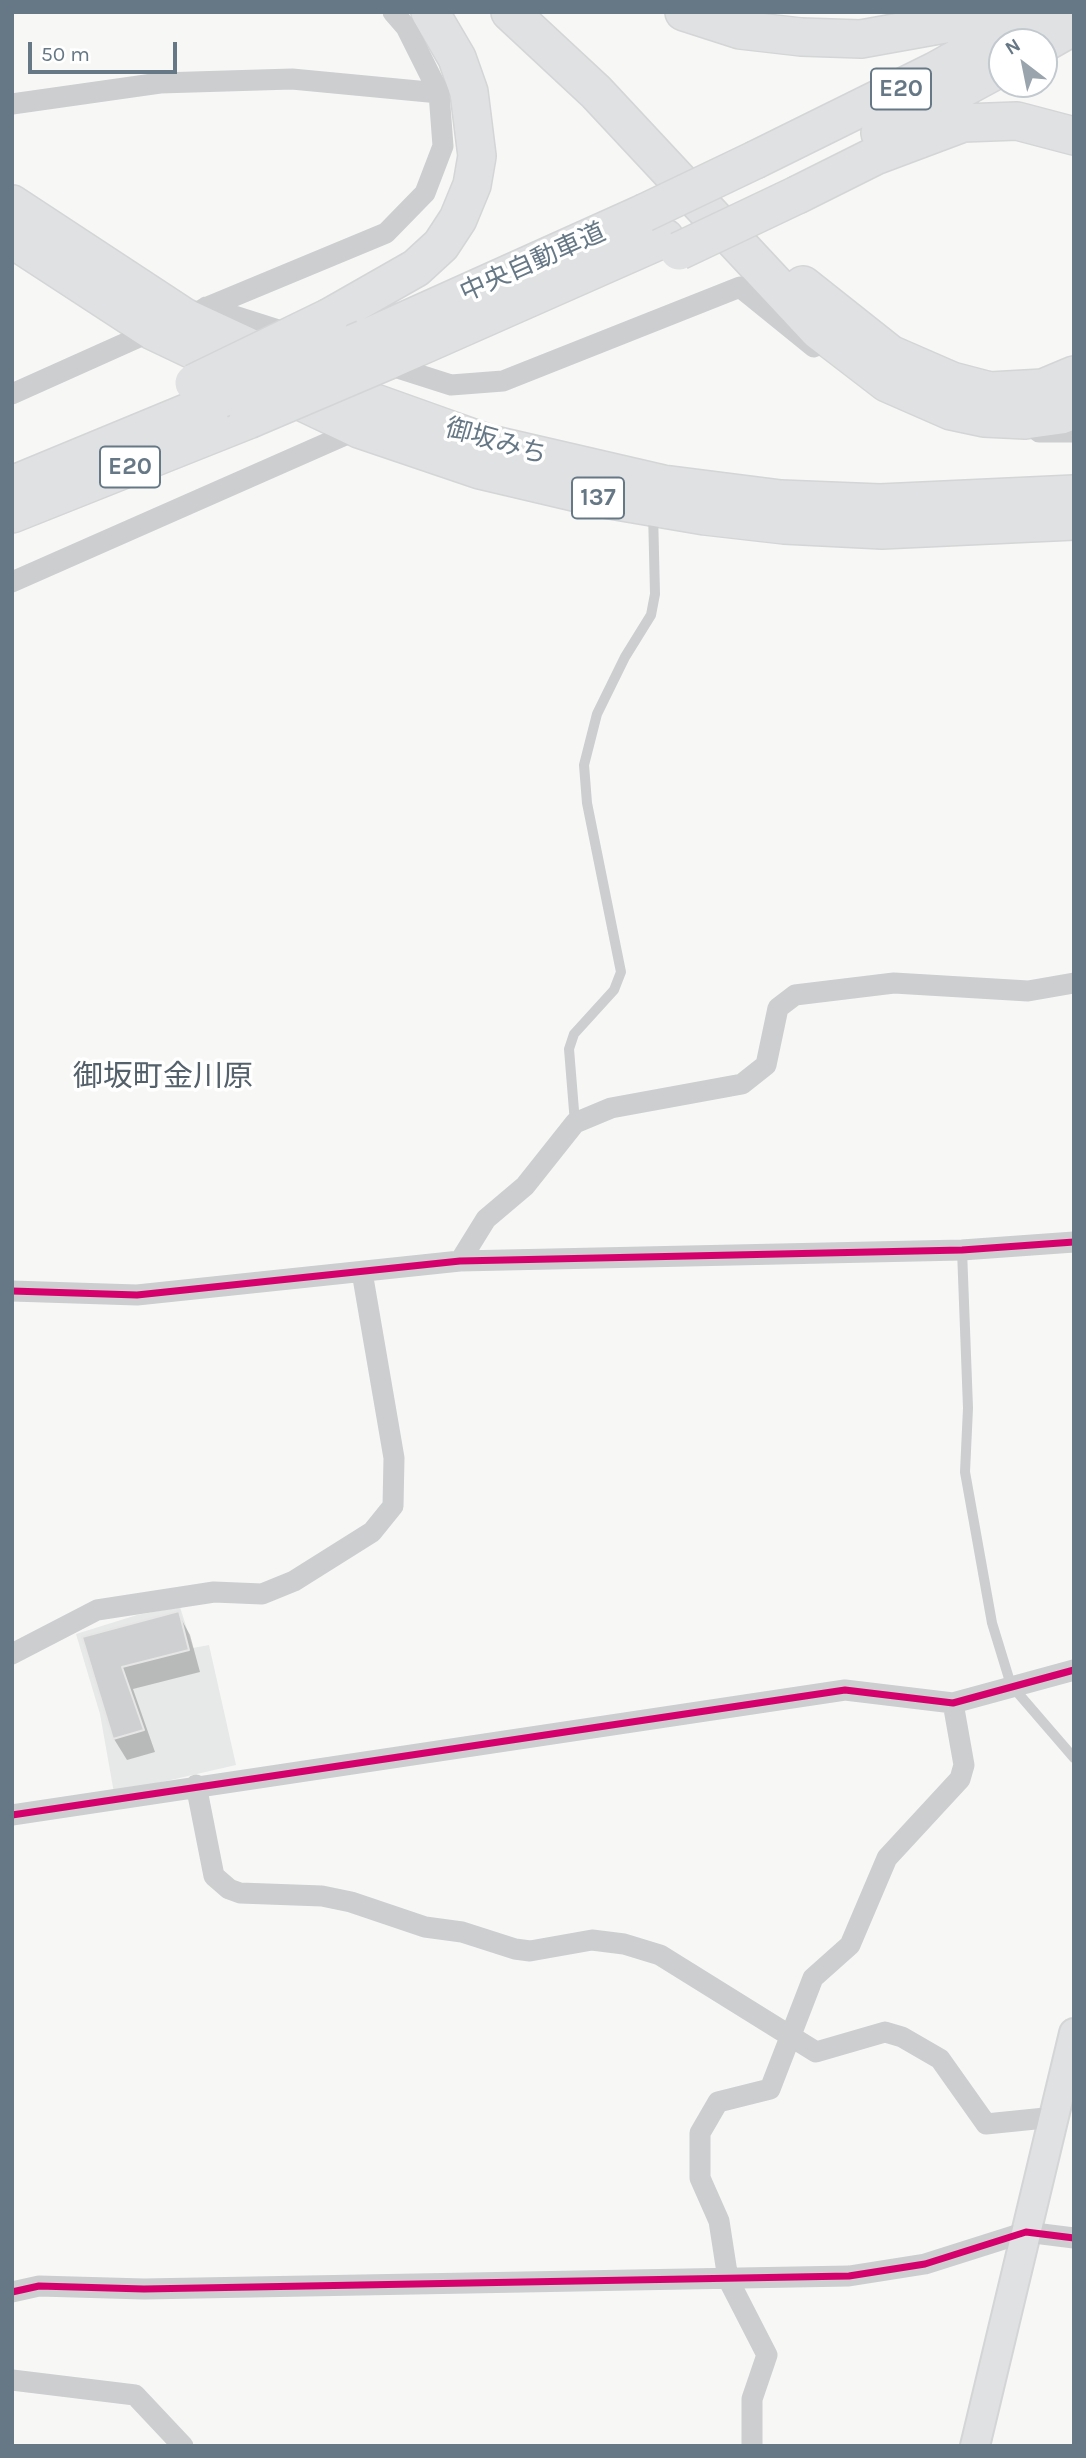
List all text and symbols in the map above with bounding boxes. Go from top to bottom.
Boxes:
scale bar [32,28,180,72]
north arrow [988,28,1058,98]
text: N [1001,34,1025,60]
text: 50 m [41,42,90,66]
road number: E20 [871,68,931,110]
street label: 中央自動車道 [455,217,611,309]
street label: 御坂みち [442,413,550,471]
road number: E20 [100,446,160,488]
road number: 137 [572,477,624,518]
district label: 御坂町金川原 [73,1059,253,1095]

